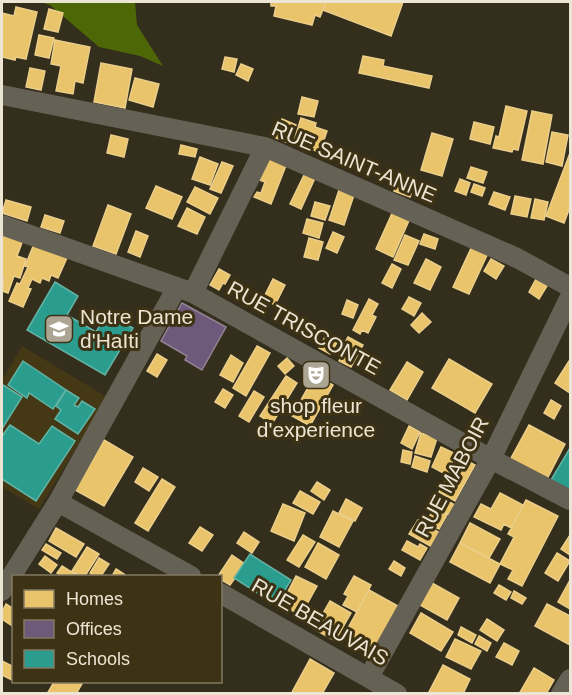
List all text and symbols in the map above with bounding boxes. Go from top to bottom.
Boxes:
street label: RUE SAINT-ANNE [269,117,440,207]
street label: RUE TRISCONTE [224,276,385,379]
place label: Notre Dame d'HaIti [80,305,193,352]
school or university icon: Notre Dame d'HaIti [43,313,75,345]
theatre icon: shop fleur d'experience [300,359,332,391]
place label: shop fleur d'experience [257,394,375,441]
street label: RUE MABOIR [410,413,493,541]
street label: RUE BEAUVAIS [248,573,393,670]
legend [12,575,222,683]
text: Homes [66,589,123,609]
text: Offices [66,619,122,639]
text: Schools [66,649,130,669]

